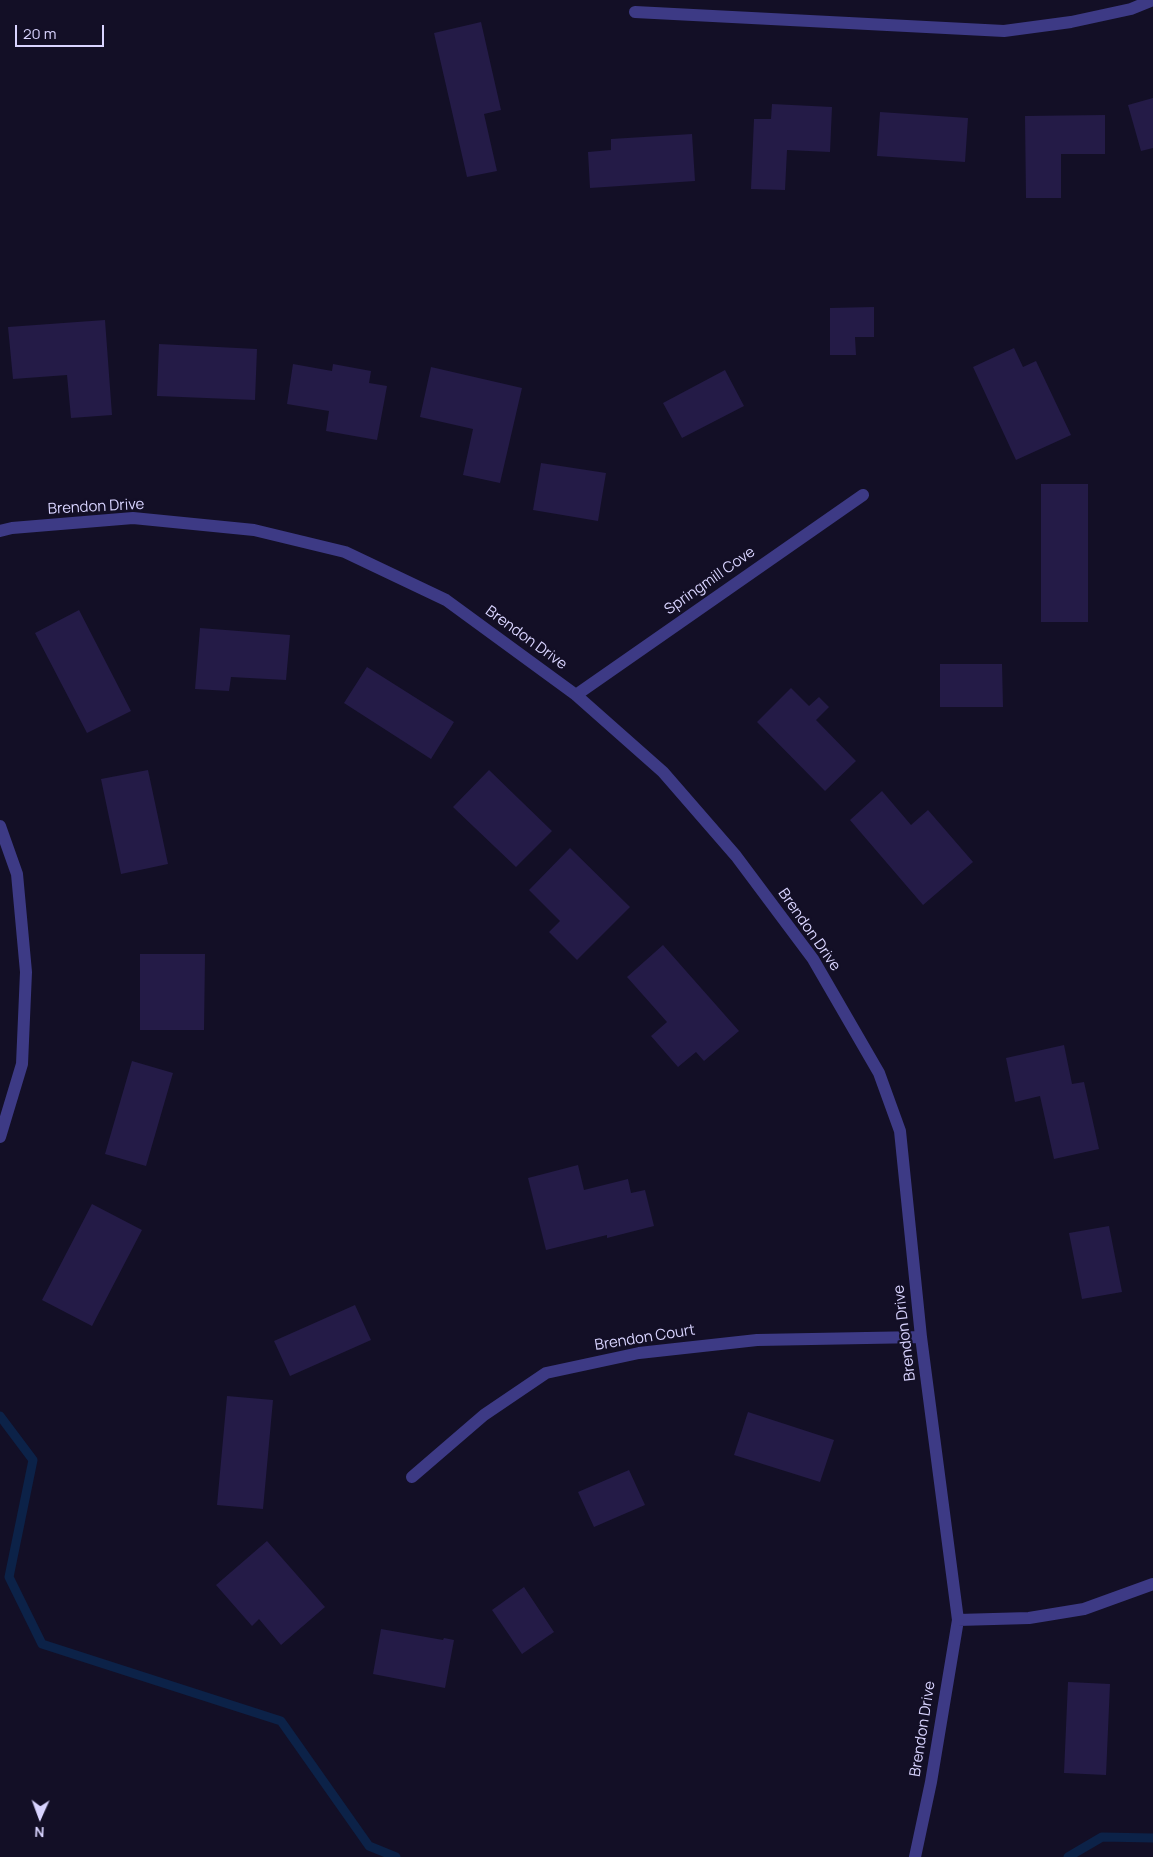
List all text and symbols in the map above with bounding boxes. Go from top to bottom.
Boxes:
scale bar [18,15,106,47]
text: 20 m [23,23,56,44]
street label: Brendon Drive [47,495,145,519]
street label: Springmill Cove [661,543,759,619]
street label: Brendon Drive [482,602,570,674]
street label: Brendon Drive [774,885,844,975]
street label: Brendon Drive [890,1284,920,1382]
street label: Brendon Court [593,1321,697,1355]
street label: Brendon Drive [907,1680,939,1778]
north arrow [15,1792,65,1842]
text: N [34,1823,45,1842]

